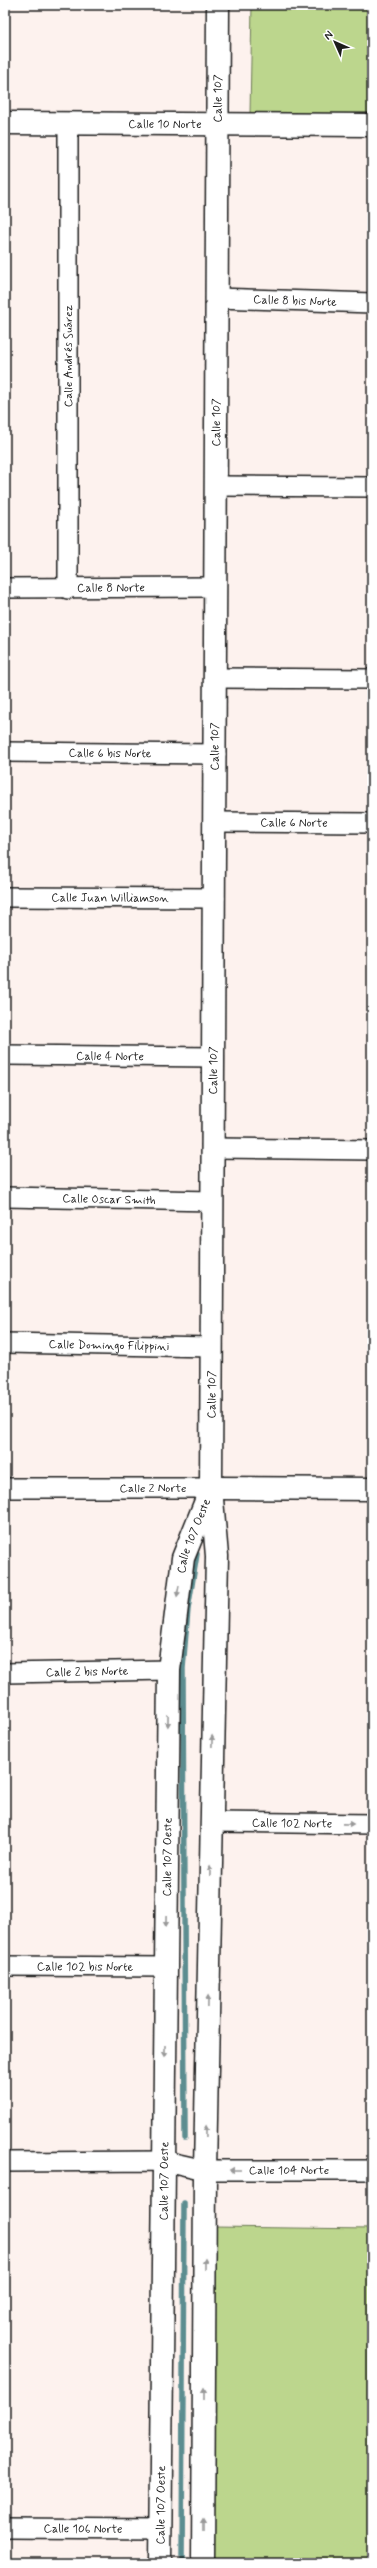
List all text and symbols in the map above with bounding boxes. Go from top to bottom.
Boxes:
north arrow [315,22,355,62]
text: N [321,28,336,43]
street label: Calle 107 [210,74,227,122]
street label: Calle 10 Norte [128,117,202,133]
street label: Calle 8 bis Norte [253,292,337,311]
street label: Calle Andrés Suárez [61,304,77,407]
street label: Calle 107 [209,398,225,446]
street label: Calle 8 Norte [77,580,145,597]
street label: Calle 107 [207,722,224,770]
street label: Calle 6 bis Norte [68,746,152,762]
street label: Calle 6 Norte [260,815,328,832]
street label: Calle Juan Williamson [51,890,169,907]
street label: Calle 107 [206,1046,222,1094]
street label: Calle 4 Norte [76,1049,144,1065]
street label: Calle Oscar Smith [62,1191,156,1209]
street label: Calle Domingo Filippini [49,1337,169,1355]
street label: Calle 107 [204,1370,221,1418]
street label: Calle 2 Norte [119,1481,187,1497]
street label: Calle 107 Oeste [174,1496,215,1574]
one-way arrow [175,1585,181,1597]
street label: Calle 2 bis Norte [45,1664,129,1681]
one-way arrow [165,1715,171,1728]
one-way arrow [209,1734,215,1747]
street label: Calle 102 Norte [252,1816,332,1833]
street label: Calle 107 Oeste [160,1817,177,1897]
one-way arrow [342,1820,354,1827]
one-way arrow [207,1864,213,1877]
one-way arrow [163,1915,169,1928]
street label: Calle 102 bis Norte [37,1959,134,1976]
one-way arrow [205,1994,211,2007]
one-way arrow [162,2045,168,2058]
one-way arrow [203,2124,209,2137]
street label: Calle 107 Oeste [156,2141,173,2221]
street label: Calle 104 Norte [249,2163,329,2179]
one-way arrow [228,2167,241,2173]
one-way arrow [202,2257,208,2270]
one-way arrow [201,2387,207,2400]
street label: Calle 107 Oeste [153,2465,170,2545]
one-way arrow [200,2517,206,2530]
street label: Calle 106 Norte [43,2521,123,2538]

